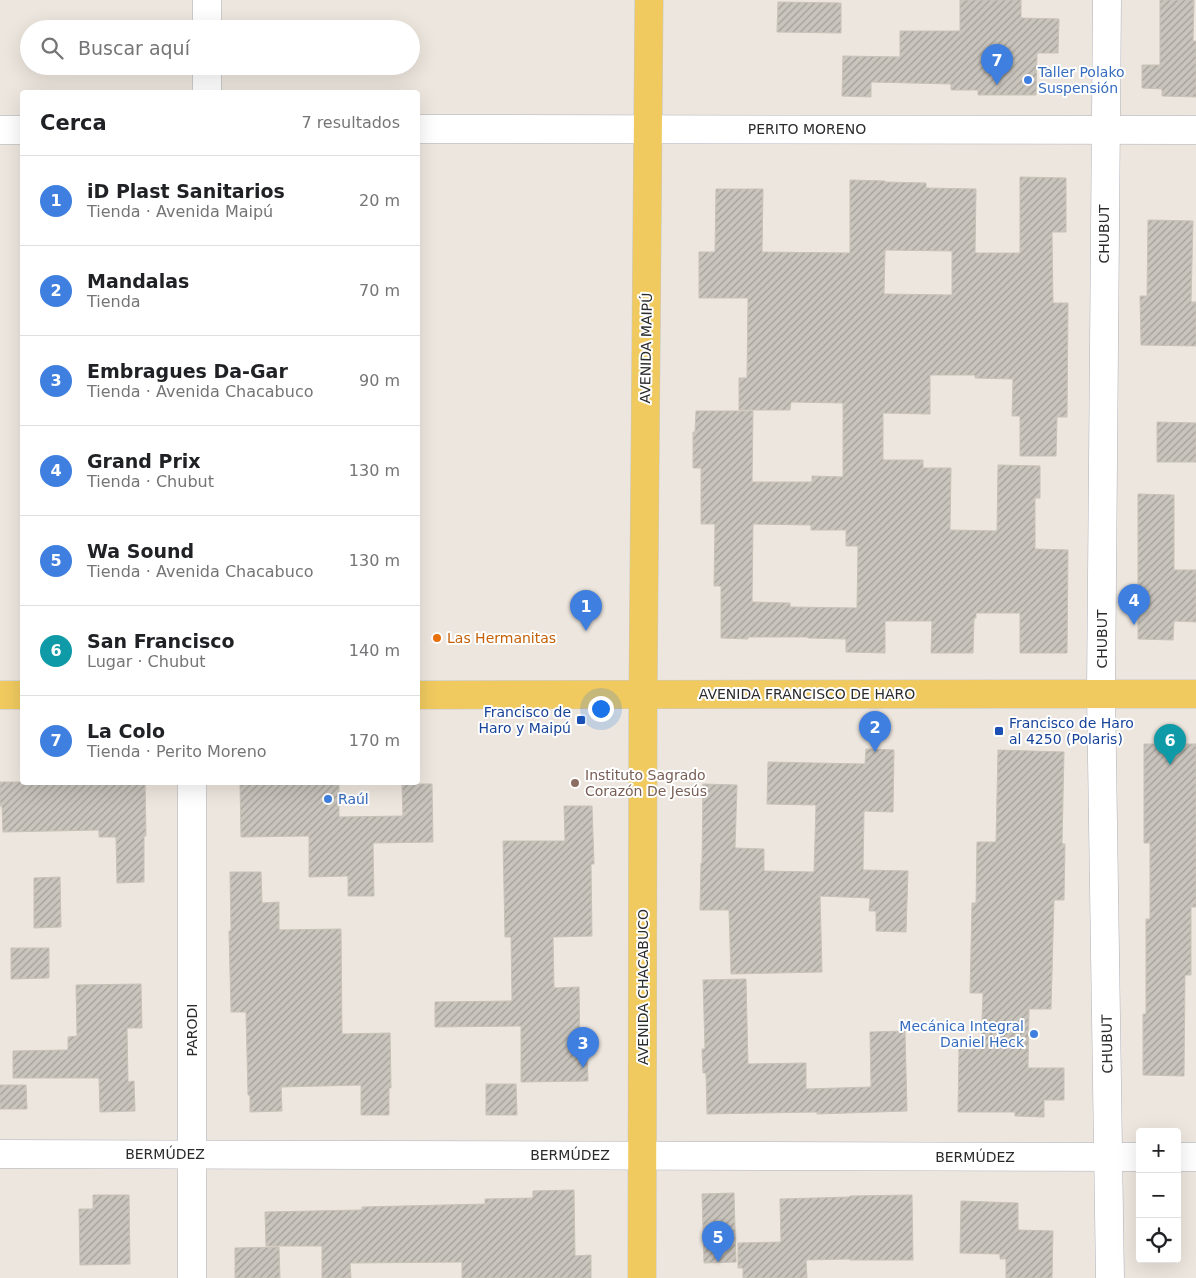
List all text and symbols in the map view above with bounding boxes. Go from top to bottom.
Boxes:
search box [20,20,420,75]
icon: search [38,34,66,62]
text: Buscar aquí [78,37,190,59]
pin: 7 [981,44,1013,85]
place label: Taller Polako Suspensión [1037,64,1125,96]
marker: Taller Polako Suspensión [1022,74,1034,86]
text: Cerca [40,111,107,135]
text: 7 resultados [301,113,400,132]
street label: PERITO MORENO [748,121,866,137]
text: iD Plast Sanitarios [87,180,285,202]
text: 1 [50,191,62,210]
text: 20 m [359,191,400,210]
text: Tienda · Avenida Maipú [87,202,273,221]
street label: CHUBUT [1096,204,1112,263]
text: Mandalas [87,270,189,292]
text: 2 [50,281,62,300]
text: 70 m [359,281,400,300]
text: Tienda [87,292,141,311]
street label: AVENIDA MAIPÚ [636,292,655,404]
text: Embragues Da-Gar [87,360,288,382]
text: 3 [50,371,62,390]
text: 90 m [359,371,400,390]
text: Tienda · Avenida Chacabuco [87,382,313,401]
text: Grand Prix [87,450,201,472]
text: 4 [50,461,62,480]
text: 130 m [349,461,400,480]
text: Tienda · Chubut [87,472,214,491]
text: Wa Sound [87,540,194,562]
text: 5 [50,551,62,570]
text: 130 m [349,551,400,570]
text: Tienda · Avenida Chacabuco [87,562,313,581]
pin: 4 [1118,584,1150,625]
pin: 1 [570,590,602,631]
street label: CHUBUT [1094,609,1110,668]
text: San Francisco [87,630,235,652]
place label: Las Hermanitas [447,630,556,646]
marker: Las Hermanitas [431,632,443,644]
text: 6 [50,641,62,660]
text: 140 m [349,641,400,660]
text: Lugar · Chubut [87,652,206,671]
street label: AVENIDA FRANCISCO DE HARO [699,686,915,702]
your location [588,696,614,722]
place label: Francisco de Haro y Maipú [478,704,571,736]
pin: 2 [859,711,891,752]
marker: Francisco de Haro y Maipú [575,714,587,726]
place label: Francisco de Haro al 4250 (Polaris) [1009,715,1134,747]
text: La Colo [87,720,165,742]
pin: 6 [1154,724,1186,765]
marker: Francisco de Haro al 4250 (Polaris) [993,725,1005,737]
text: 7 [50,731,62,750]
text: 170 m [349,731,400,750]
text: Tienda · Perito Moreno [87,742,267,761]
place label: Instituto Sagrado Corazón De Jesús [585,767,707,799]
marker: Instituto Sagrado Corazón De Jesús [569,777,581,789]
place label: Raúl [338,791,369,807]
marker: Raúl [322,793,334,805]
street label: AVENIDA CHACABUCO [635,909,651,1065]
street label: PARODI [184,1004,200,1056]
street label: CHUBUT [1098,1014,1116,1074]
place label: Mecánica Integral Daniel Heck [899,1018,1025,1050]
pin: 3 [567,1027,599,1068]
marker: Mecánica Integral Daniel Heck [1028,1028,1040,1040]
map controls [1136,1128,1181,1263]
button: + [1136,1128,1181,1173]
street label: BERMÚDEZ [125,1145,205,1162]
street label: BERMÚDEZ [530,1146,610,1163]
street label: BERMÚDEZ [935,1148,1015,1165]
button: − [1136,1173,1181,1218]
button: locate [1136,1218,1181,1263]
pin: 5 [702,1221,734,1262]

